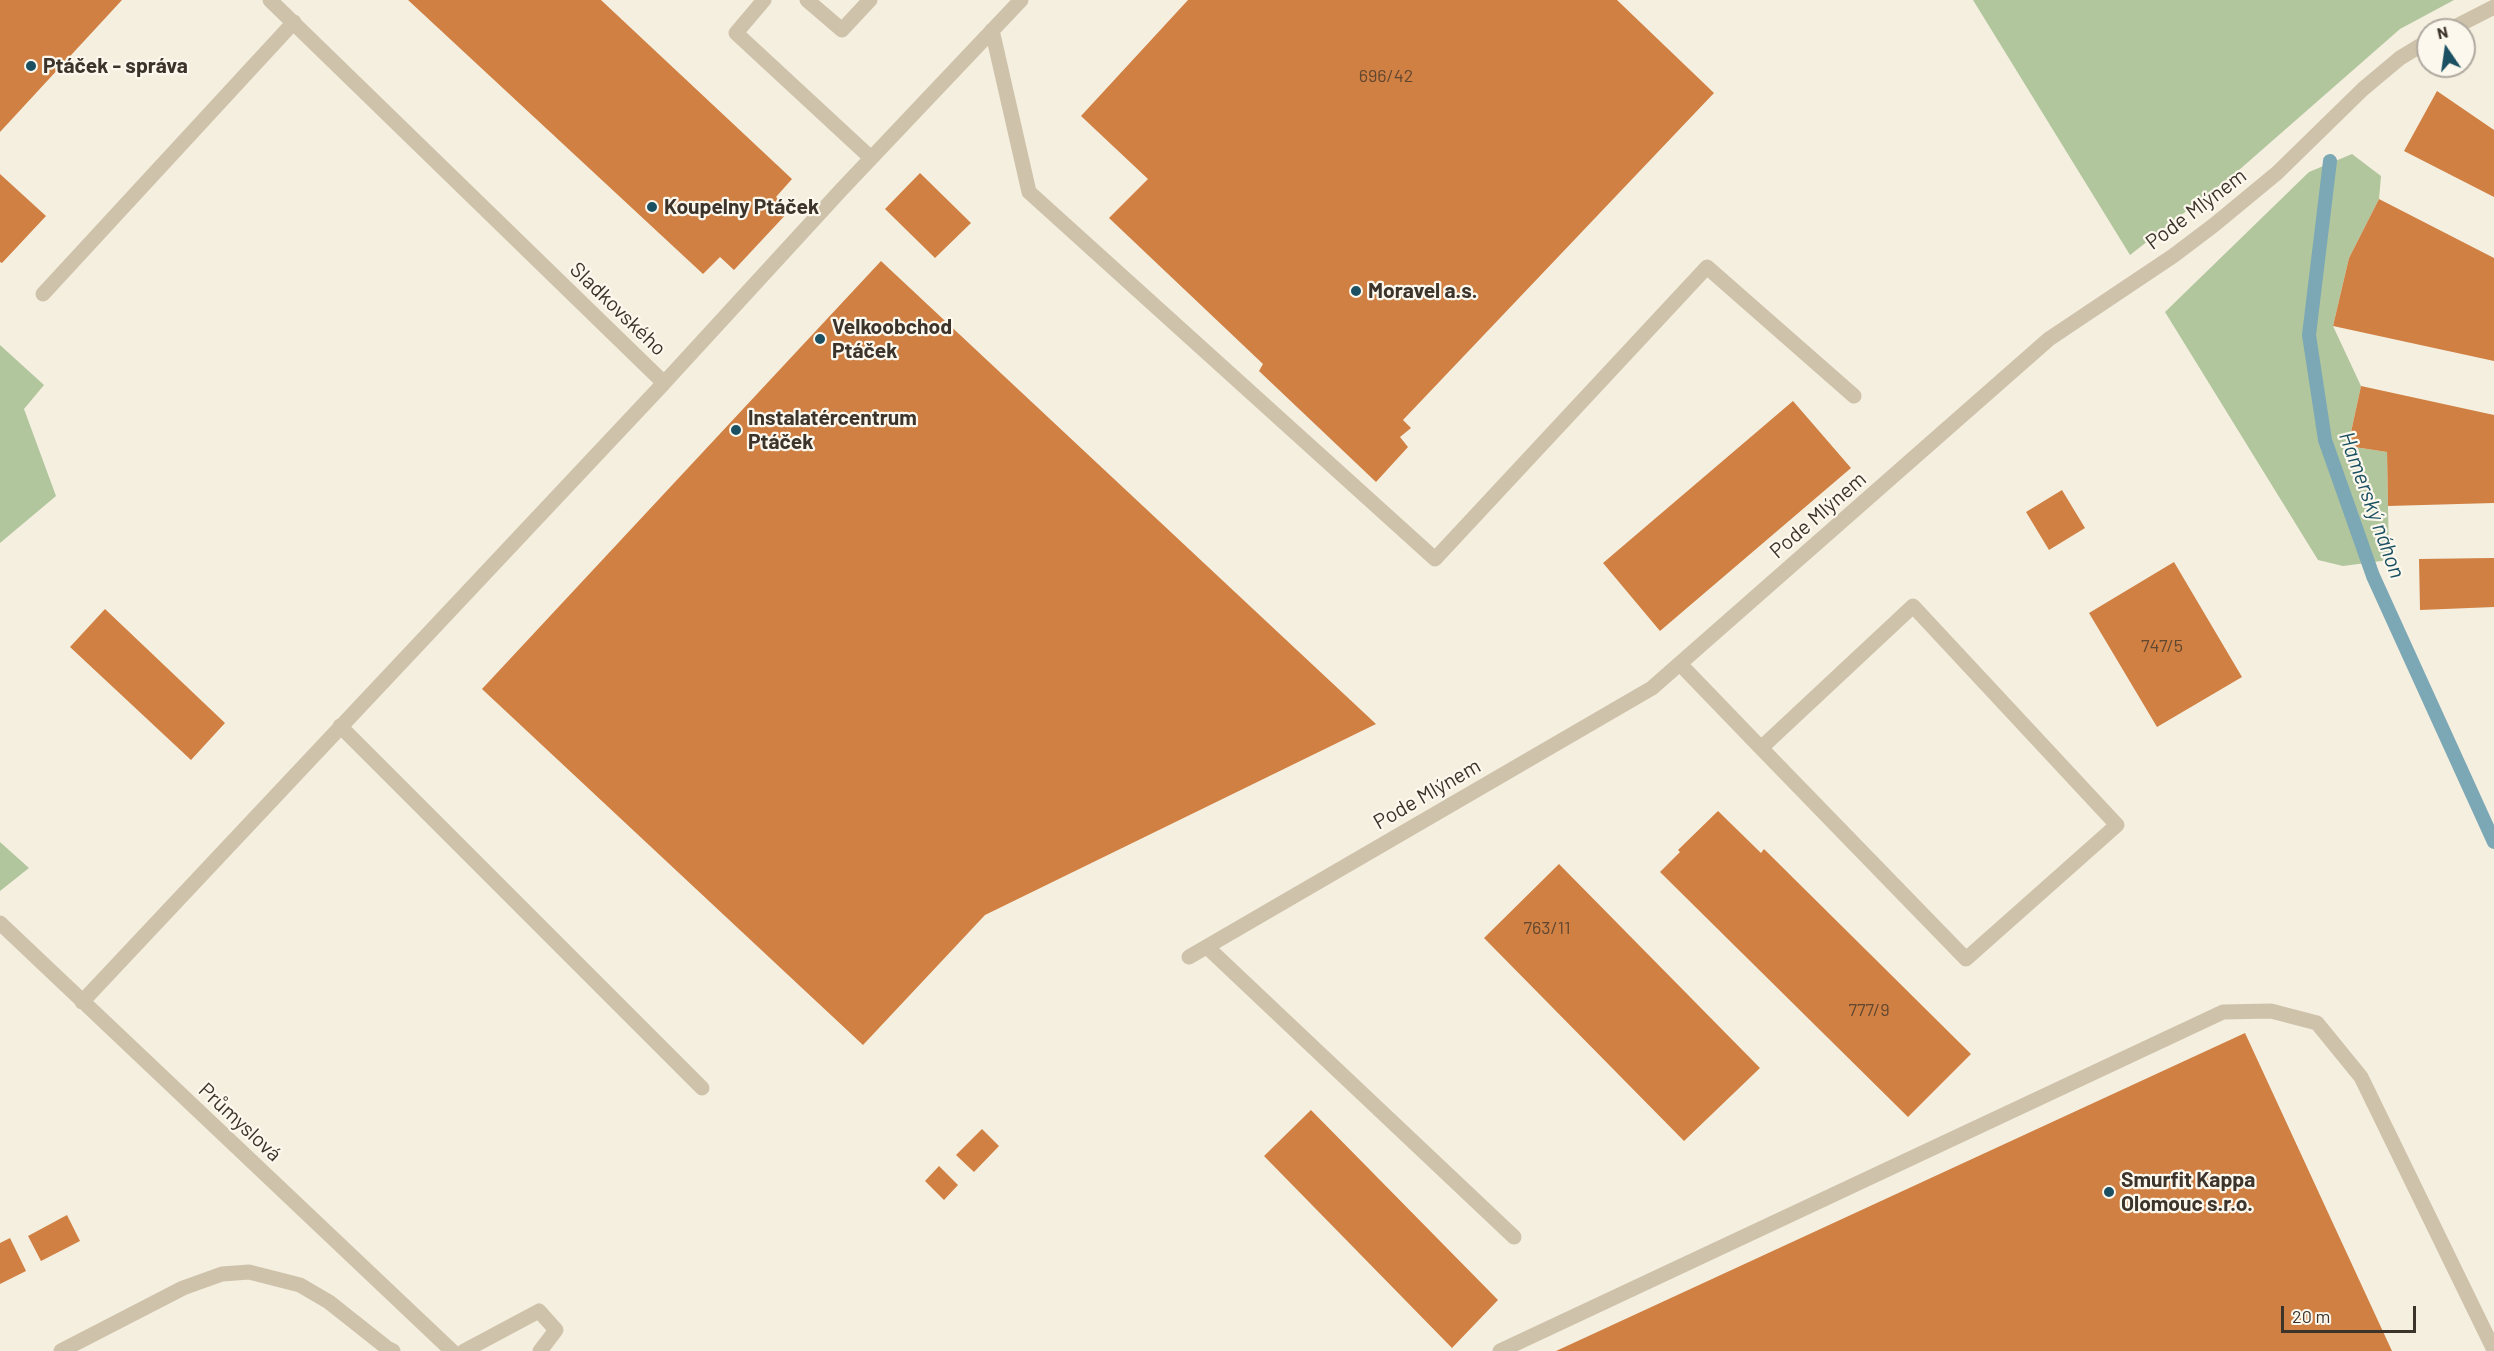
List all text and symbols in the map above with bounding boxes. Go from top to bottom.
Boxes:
north arrow [2416,18,2476,78]
text: N [2435,21,2450,42]
place label: Ptáček - správa [43,53,188,79]
marker: Ptáček - správa [24,59,38,73]
house number: 696/42 [1359,65,1413,87]
street label: Pode Mlýnem [2141,163,2251,255]
place label: Koupelny Ptáček [664,194,819,220]
marker: Koupelny Ptáček [645,200,659,214]
street label: Sladkovského [565,257,671,361]
place label: Moravel a.s. [1368,278,1477,304]
marker: Moravel a.s. [1349,284,1363,298]
place label: Velkoobchod Ptáček [832,314,952,364]
marker: Velkoobchod Ptáček [813,332,827,346]
place label: Instalatércentrum Ptáček [748,405,917,455]
marker: Instalatércentrum Ptáček [729,423,743,437]
water label: Hamerský náhon [2333,428,2411,582]
street label: Pode Mlýnem [1765,466,1871,564]
house number: 747/5 [2141,635,2183,657]
street label: Pode Mlýnem [1369,753,1485,835]
house number: 763/11 [1524,917,1570,939]
house number: 777/9 [1848,999,1890,1021]
street label: Průmyslová [193,1077,287,1167]
place label: Smurfit Kappa Olomouc s.r.o. [2121,1167,2255,1217]
marker: Smurfit Kappa Olomouc s.r.o. [2102,1185,2116,1199]
scale bar [2284,1294,2419,1332]
text: 20 m [2292,1305,2330,1327]

